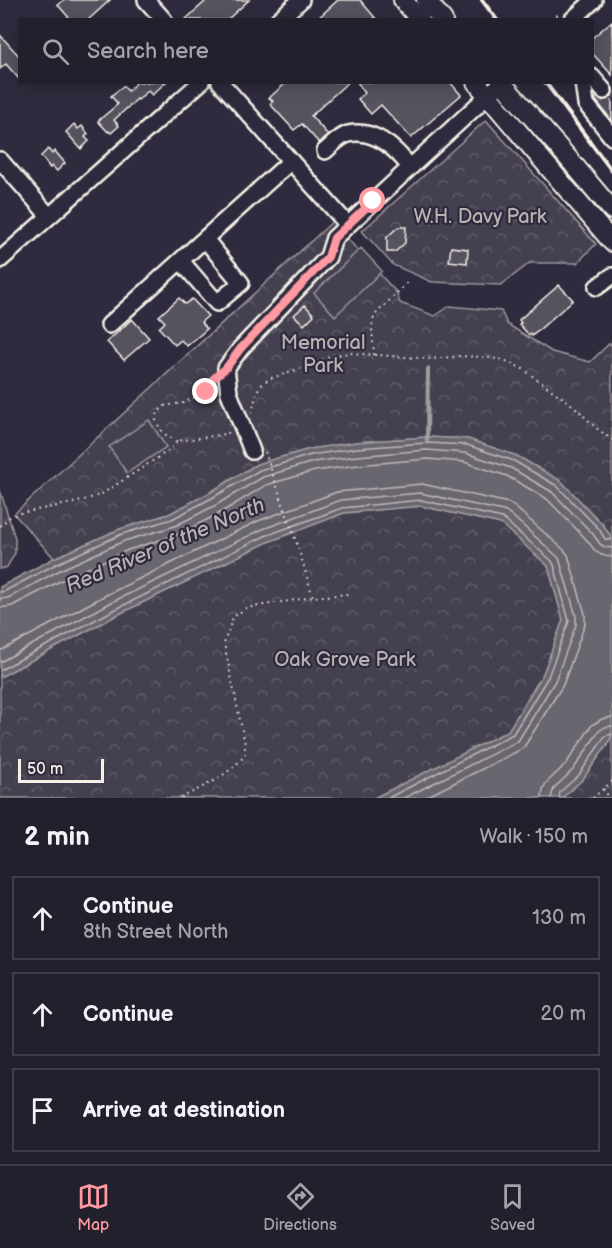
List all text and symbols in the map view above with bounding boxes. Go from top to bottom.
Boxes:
search box [18,18,594,84]
icon: search [39,35,72,68]
text: Search here [87,38,209,65]
route start [359,187,385,213]
park label: W.H. Davy Park [413,205,547,229]
park label: Memorial Park [281,331,365,378]
route end [192,378,218,404]
water label: Red River of the North [62,492,269,599]
park label: Oak Grove Park [274,648,416,672]
scale bar [18,756,104,784]
text: 50 m [27,760,63,779]
text: 2 min [24,822,90,853]
text: Walk · 150 m [479,825,588,849]
text: Continue [83,893,173,920]
icon: ahead [26,902,59,935]
text: 130 m [532,906,586,930]
text: 8th Street North [83,920,228,944]
icon: ahead [26,998,59,1031]
text: Continue [83,1001,173,1028]
text: 20 m [541,1002,586,1026]
icon: arrive [26,1094,59,1127]
text: Arrive at destination [83,1097,285,1124]
tab: Map [77,1180,110,1235]
tab: Directions [263,1180,337,1235]
tab: Saved [490,1180,535,1235]

